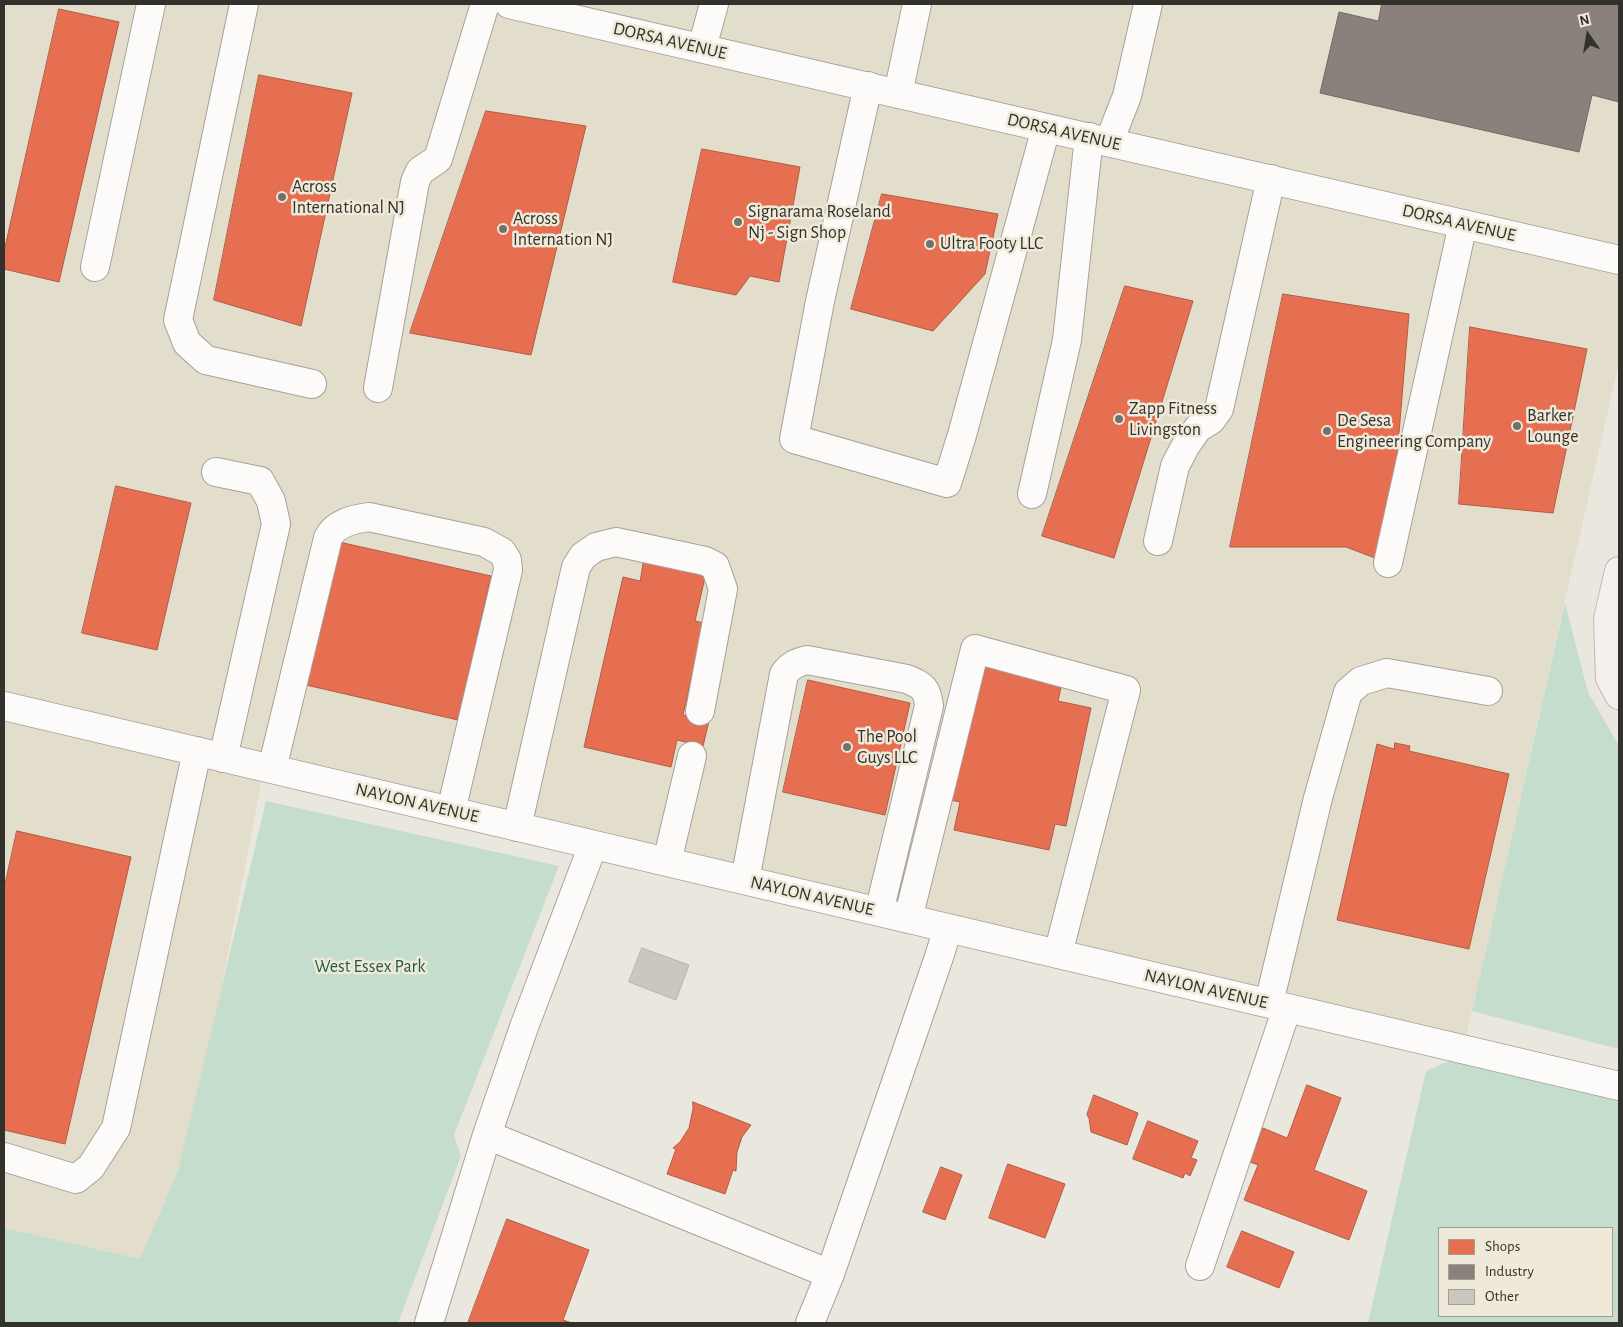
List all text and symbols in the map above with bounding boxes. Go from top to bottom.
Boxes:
north arrow [1563,10,1613,60]
text: N [1578,12,1591,28]
street label: DORSA AVENUE [611,17,729,65]
street label: DORSA AVENUE [1005,108,1123,156]
place label: Across International NJ [292,176,405,218]
marker: Across International NJ [276,191,288,203]
street label: DORSA AVENUE [1400,199,1518,247]
place label: Signarama Roseland Nj - Sign Shop [748,201,891,243]
place label: Across Internation NJ [513,208,613,250]
marker: Signarama Roseland Nj - Sign Shop [732,216,744,228]
marker: Across Internation NJ [497,223,509,235]
place label: Ultra Footy LLC [940,233,1043,255]
marker: Ultra Footy LLC [924,238,936,250]
place label: Zapp Fitness Livingston [1129,398,1217,440]
place label: Barker Lounge [1527,405,1578,448]
place label: De Sesa Engineering Company [1337,410,1491,452]
marker: Zapp Fitness Livingston [1113,413,1125,425]
marker: Barker Lounge [1511,420,1523,432]
marker: De Sesa Engineering Company [1321,425,1333,437]
place label: The Pool Guys LLC [857,726,917,769]
marker: The Pool Guys LLC [841,741,853,753]
street label: NAYLON AVENUE [353,778,481,828]
street label: NAYLON AVENUE [748,871,876,921]
park label: West Essex Park [314,956,426,978]
street label: NAYLON AVENUE [1142,964,1270,1014]
legend [1438,1227,1613,1317]
text: Shops [1485,1239,1520,1254]
text: Industry [1485,1264,1534,1279]
text: Other [1485,1289,1519,1304]

